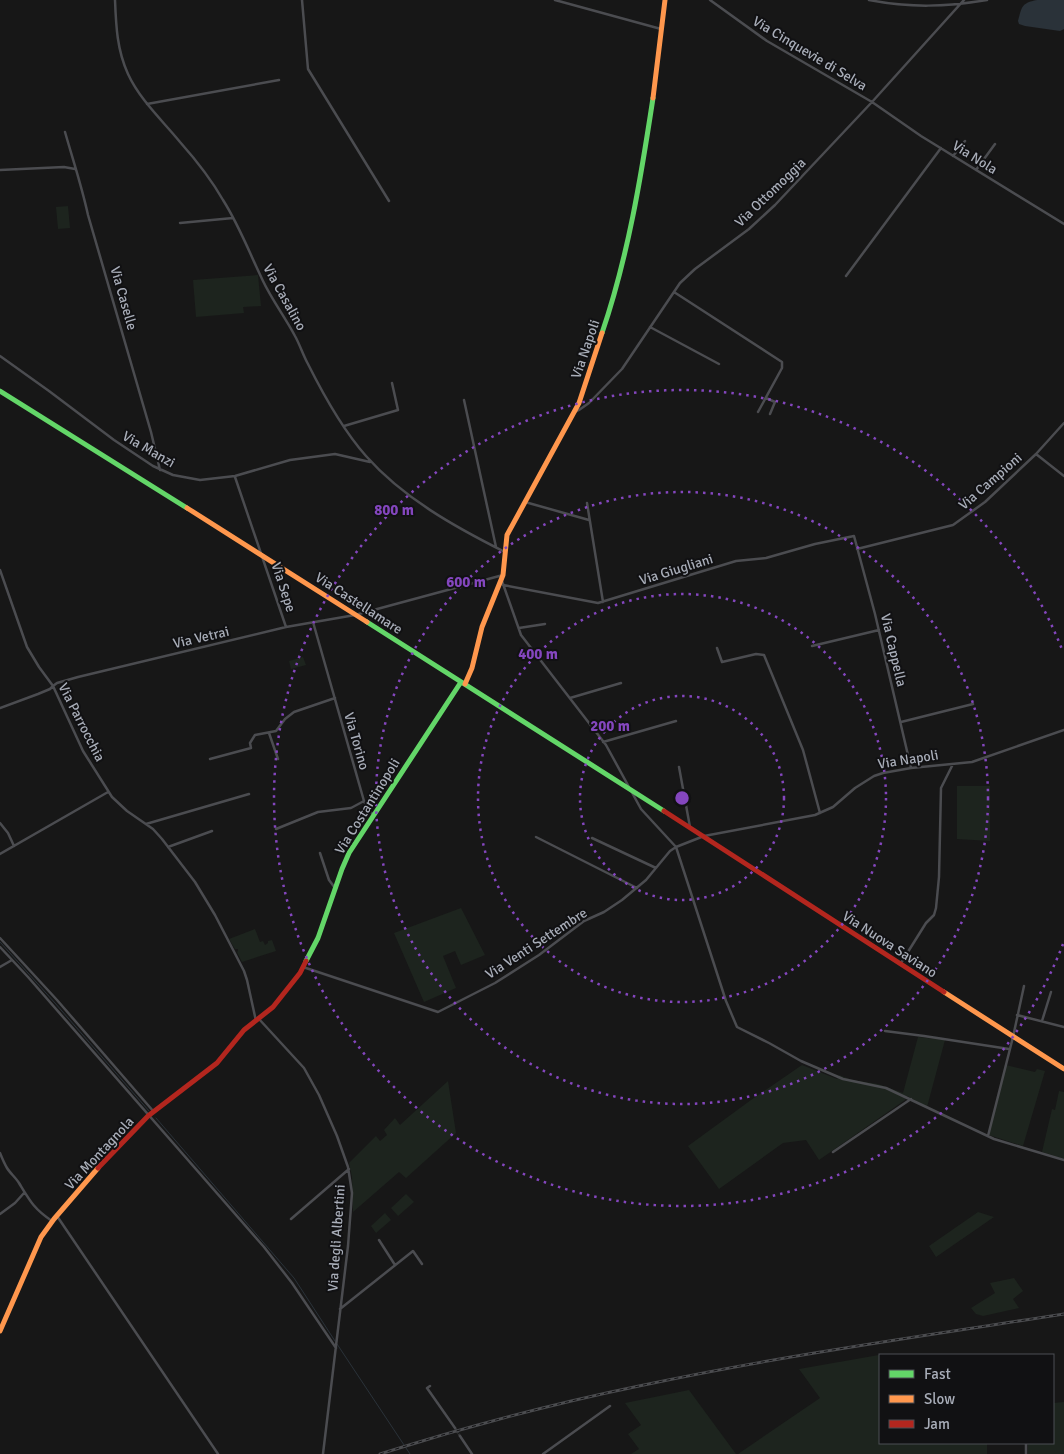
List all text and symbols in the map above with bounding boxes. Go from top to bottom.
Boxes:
street label: Via Cinquevie di Selva [750,13,870,94]
street label: Via Nola [949,137,1000,178]
street label: Via Ottomoggia [731,154,809,231]
street label: Via Casalino [259,261,310,333]
street label: Via Caselle [106,264,141,332]
street label: Via Napoli [567,317,603,381]
street label: Via Manzi [119,428,178,471]
street label: Via Campioni [955,449,1026,514]
text: 800 m [374,501,414,519]
street label: Via Giugliani [637,550,715,589]
street label: Via Sepe [268,560,300,614]
street label: Via Castellamare [312,569,406,638]
text: 600 m [446,573,486,591]
street label: Via Cappella [877,612,910,688]
street label: Via Vetrai [171,623,231,652]
text: 400 m [518,645,558,663]
street label: Via Parrocchia [55,680,109,764]
street label: Via Torino [340,710,373,772]
text: 200 m [590,717,630,735]
street label: Via Napoli [877,746,940,773]
street label: Via Costantinopoli [331,755,404,857]
centre of rings [673,789,691,807]
street label: Via Venti Settembre [482,904,590,983]
street label: Via Nuova Saviano [839,907,940,981]
street label: Via Montagnola [61,1113,138,1193]
street label: Via degli Albertini [324,1184,349,1292]
legend [879,1354,1054,1444]
text: Fast [924,1365,951,1383]
text: Slow [924,1390,955,1408]
text: Jam [924,1415,950,1433]

